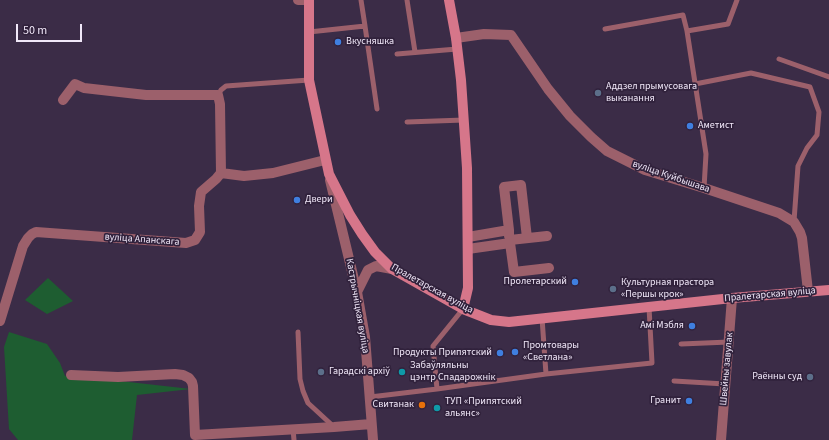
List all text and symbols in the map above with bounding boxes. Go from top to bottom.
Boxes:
scale bar [18,16,84,42]
text: 50 m [23,22,47,39]
place label: Вкусняшка [346,36,394,48]
marker: Вкусняшка [333,37,343,47]
place label: Аддзел прымусовага выканання [606,81,697,104]
marker: Аддзел прымусовага выканання [593,88,603,98]
place label: Аметист [698,120,734,132]
marker: Аметист [685,121,695,131]
street label: вуліца Куйбышава [631,158,711,196]
place label: Двери [305,194,333,206]
marker: Двери [292,195,302,205]
street label: вуліца Апанскага [104,231,180,249]
street label: Кастрычніцкая вуліца [343,258,371,354]
street label: Пралетарская вуліца [389,262,475,316]
place label: Пролетарский [504,276,567,288]
marker: Пролетарский [570,277,580,287]
place label: Культурная прастора «Першы крок» [621,277,714,300]
marker: Культурная прастора «Першы крок» [608,284,618,294]
street label: Пралетарская вуліца [724,285,816,305]
place label: Амі Мэбля [640,320,684,332]
marker: Амі Мэбля [687,321,697,331]
street label: Швейны завулак [718,332,736,406]
place label: Промтовары «Светлана» [523,340,579,364]
place label: Продукты Припятский [393,347,492,359]
marker: Промтовары «Светлана» [510,347,520,357]
marker: Продукты Припятский [495,348,505,358]
place label: Забаўляльны цэнтр Спадарожнік [410,360,495,384]
place label: Гарадскі архіў [329,366,390,378]
marker: Гарадскі архіў [316,367,326,377]
marker: Забаўляльны цэнтр Спадарожнік [397,367,407,377]
place label: Раённы суд [752,371,802,383]
marker: Раённы суд [805,372,815,382]
place label: Гранит [650,395,681,407]
place label: ТУП «Припятский альянс» [445,396,522,420]
marker: Гранит [684,396,694,406]
place label: Свитанак [373,399,414,411]
marker: Свитанак [417,400,427,410]
marker: ТУП «Припятский альянс» [432,403,442,413]

